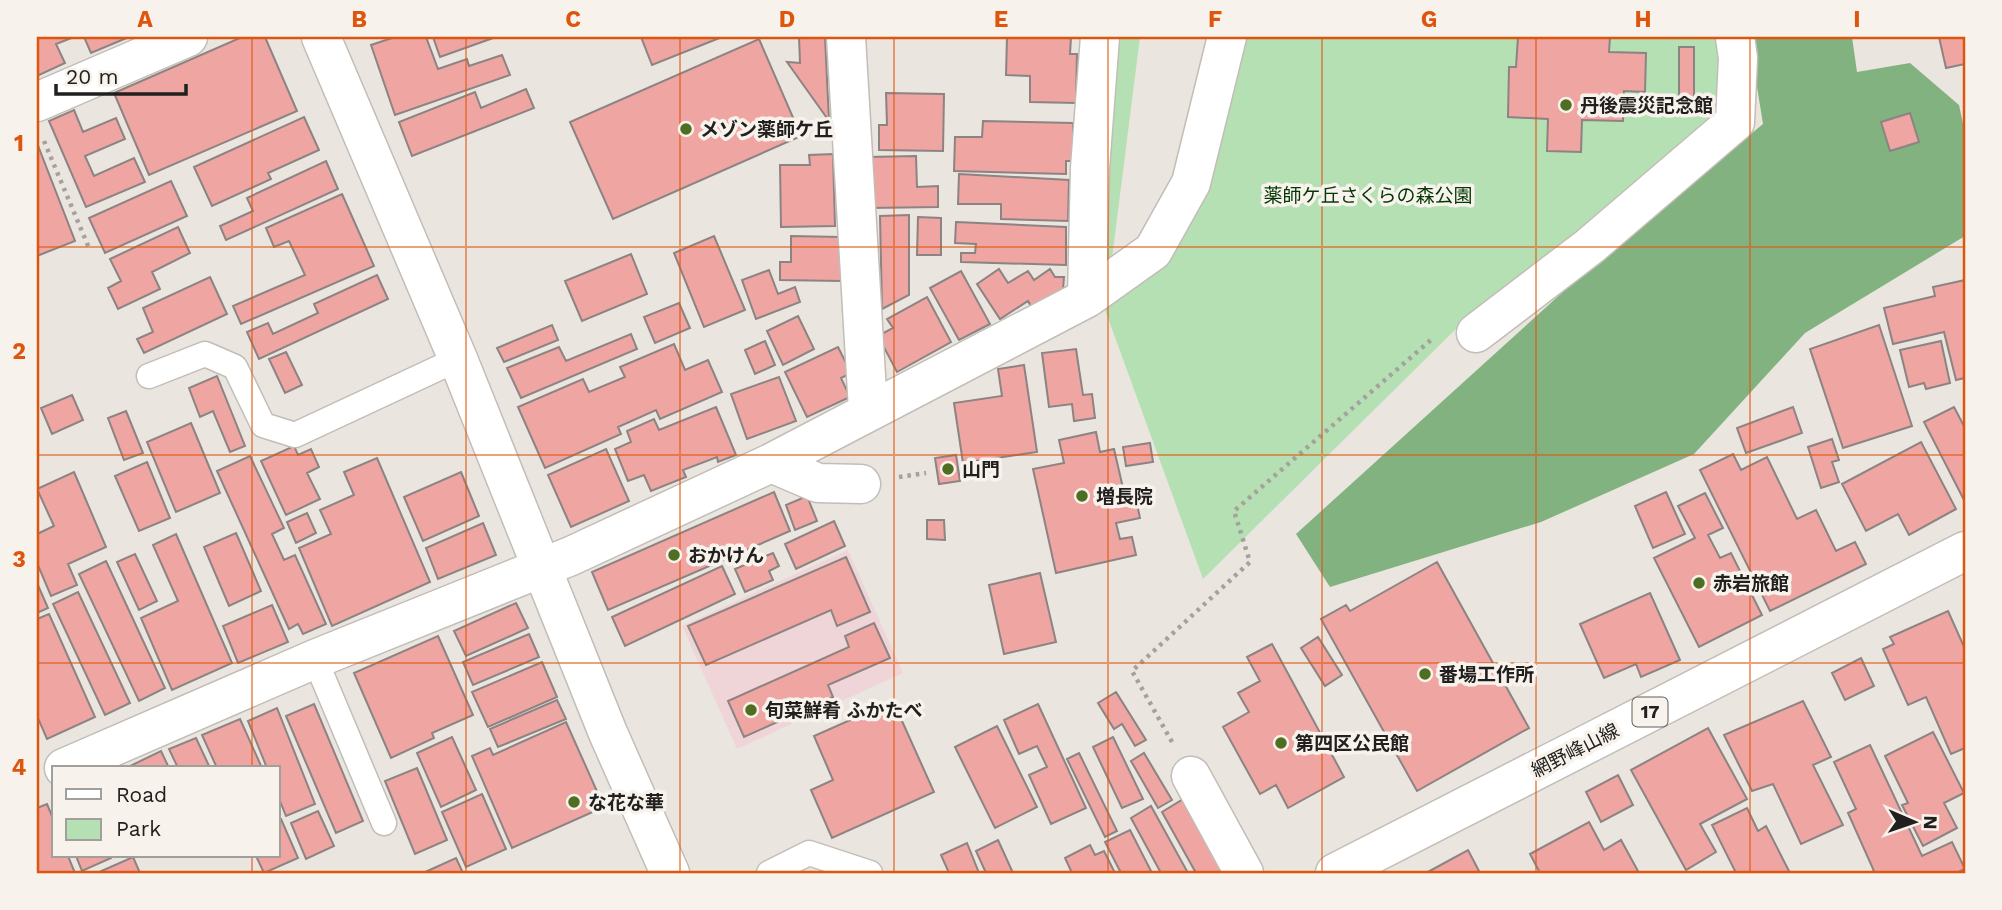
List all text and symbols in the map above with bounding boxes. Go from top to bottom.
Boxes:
text: A [137,6,153,33]
text: B [351,6,367,33]
text: C [565,6,581,33]
text: D [779,6,795,33]
text: E [994,6,1008,33]
text: F [1208,6,1222,33]
text: G [1421,6,1437,33]
text: H [1634,6,1652,33]
text: I [1853,6,1861,33]
scale bar [56,52,186,96]
text: 20 m [66,64,118,89]
place label: 丹後震災記念館 [1580,94,1713,117]
marker: 丹後震災記念館 [1558,97,1574,113]
place label: メゾン薬師ケ丘 [700,118,833,141]
marker: メゾン薬師ケ丘 [678,121,694,137]
text: 1 [14,130,24,157]
park label: 薬師ケ丘さくらの森公園 [1263,184,1473,207]
text: 2 [12,338,26,365]
place label: 山門 [962,458,1000,481]
marker: 山門 [940,461,956,477]
place label: 増長院 [1096,485,1153,508]
marker: 増長院 [1074,488,1090,504]
place label: おかけん [688,544,764,567]
text: 3 [12,546,26,573]
marker: おかけん [666,547,682,563]
place label: 赤岩旅館 [1713,572,1789,595]
marker: 赤岩旅館 [1691,575,1707,591]
place label: 番場工作所 [1439,663,1534,686]
marker: 番場工作所 [1417,666,1433,682]
road number: 17 [1632,698,1668,726]
place label: 旬菜鮮肴 ふかたべ [765,699,922,722]
marker: 旬菜鮮肴 ふかたべ [743,702,759,718]
street label: 網野峰山線 [1528,719,1623,782]
place label: 第四区公民館 [1295,732,1409,755]
marker: 第四区公民館 [1273,735,1289,751]
text: 4 [12,754,27,781]
legend [52,766,280,858]
text: Road [116,782,167,807]
north arrow [1880,788,1950,858]
place label: な花な華 [588,791,664,814]
marker: な花な華 [566,794,582,810]
text: N [1919,815,1942,830]
text: Park [116,816,161,841]

